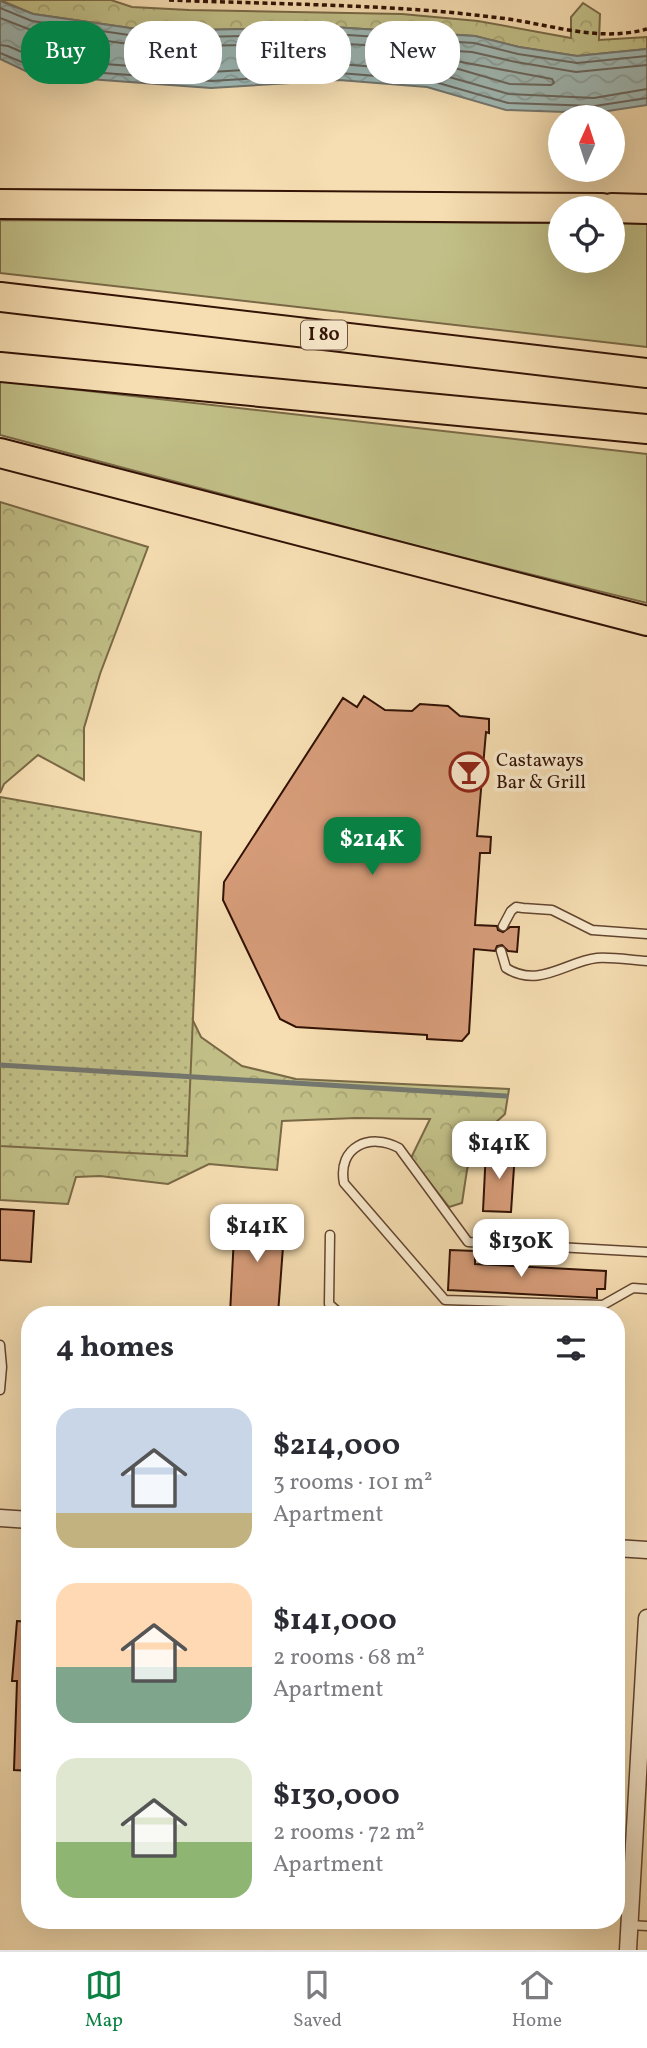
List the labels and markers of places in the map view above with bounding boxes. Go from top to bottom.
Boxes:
place label: Castaways Bar & Grill [496,748,586,796]
bar icon: Castaways Bar & Grill [448,751,490,793]
pin: $214K [323,818,421,877]
pin: $141K [450,1122,548,1181]
pin: $141K [208,1204,306,1264]
pin: $130K [472,1220,570,1279]

